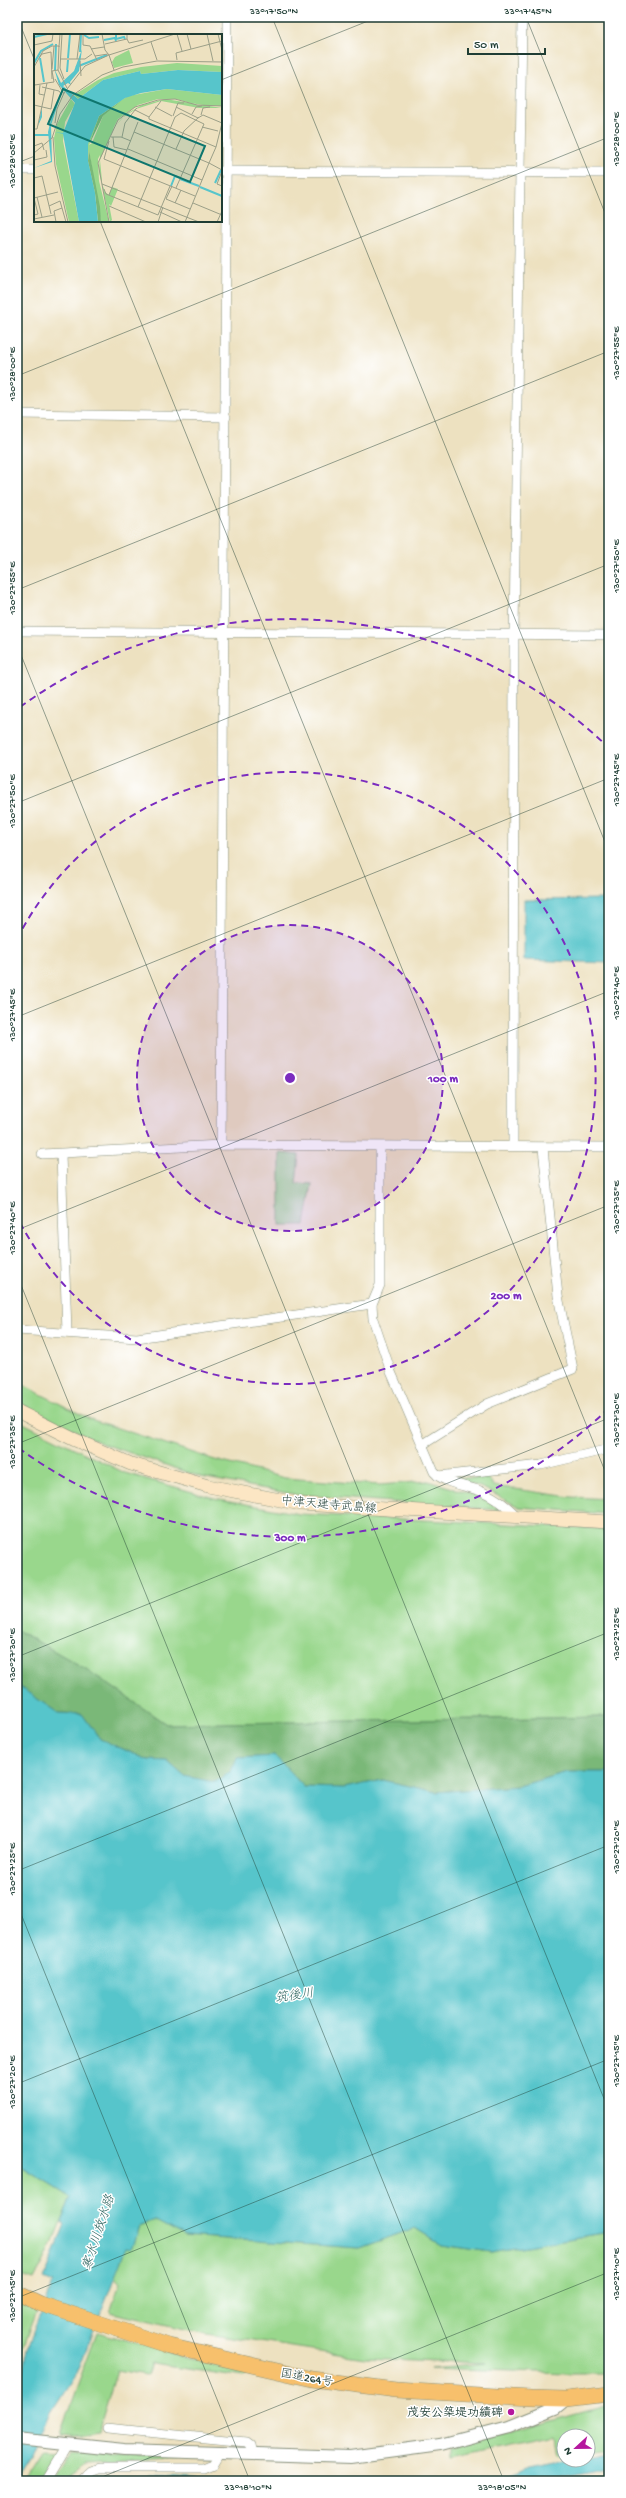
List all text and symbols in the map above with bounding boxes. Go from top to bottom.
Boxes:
text: 33°17'50"N [249,6,299,18]
text: 33°17'45"N [503,6,552,18]
scale bar [468,30,545,56]
inset map [34,34,222,222]
text: 50 m [474,39,499,53]
text: 130°28'00"E [611,111,623,167]
text: 130°28'05"E [7,133,19,189]
text: 130°27'55"E [611,326,623,380]
text: 130°28'00"E [7,346,19,402]
text: 130°27'50"E [611,539,623,594]
text: 130°27'55"E [7,561,19,615]
text: 130°27'45"E [611,753,623,807]
text: 130°27'50"E [7,774,19,829]
text: 130°27'40"E [611,966,623,1020]
text: 130°27'45"E [7,988,19,1042]
centre of rings [283,1071,297,1085]
text: 100 m [427,1073,458,1087]
text: 130°27'35"E [611,1180,623,1234]
text: 130°27'40"E [7,1201,19,1255]
text: 200 m [491,1290,522,1304]
text: 130°27'30"E [611,1393,623,1448]
text: 130°27'35"E [7,1415,19,1469]
street label: 中津天建寺武島線 [280,1493,377,1517]
text: 300 m [273,1532,306,1546]
text: 130°27'25"E [611,1607,623,1661]
text: 130°27'30"E [7,1628,19,1683]
text: 130°27'20"E [611,1820,623,1875]
text: 130°27'25"E [7,1842,19,1896]
water label: 筑後川 [274,1985,315,2007]
text: 130°27'15"E [611,2034,623,2088]
text: 130°27'20"E [7,2055,19,2110]
water label: 寒水川放水路 [79,2192,119,2272]
text: 130°27'10"E [611,2247,623,2301]
text: 130°27'15"E [7,2269,19,2323]
street label: 国道264号 [279,2366,334,2391]
place label: 茂安公築堤功績碑 [407,2406,503,2421]
marker: 茂安公築堤功績碑 [506,2407,516,2417]
north arrow [556,2428,596,2468]
text: N [562,2445,575,2457]
text: 33°18'10"N [223,2482,272,2494]
text: 33°18'05"N [477,2482,527,2494]

